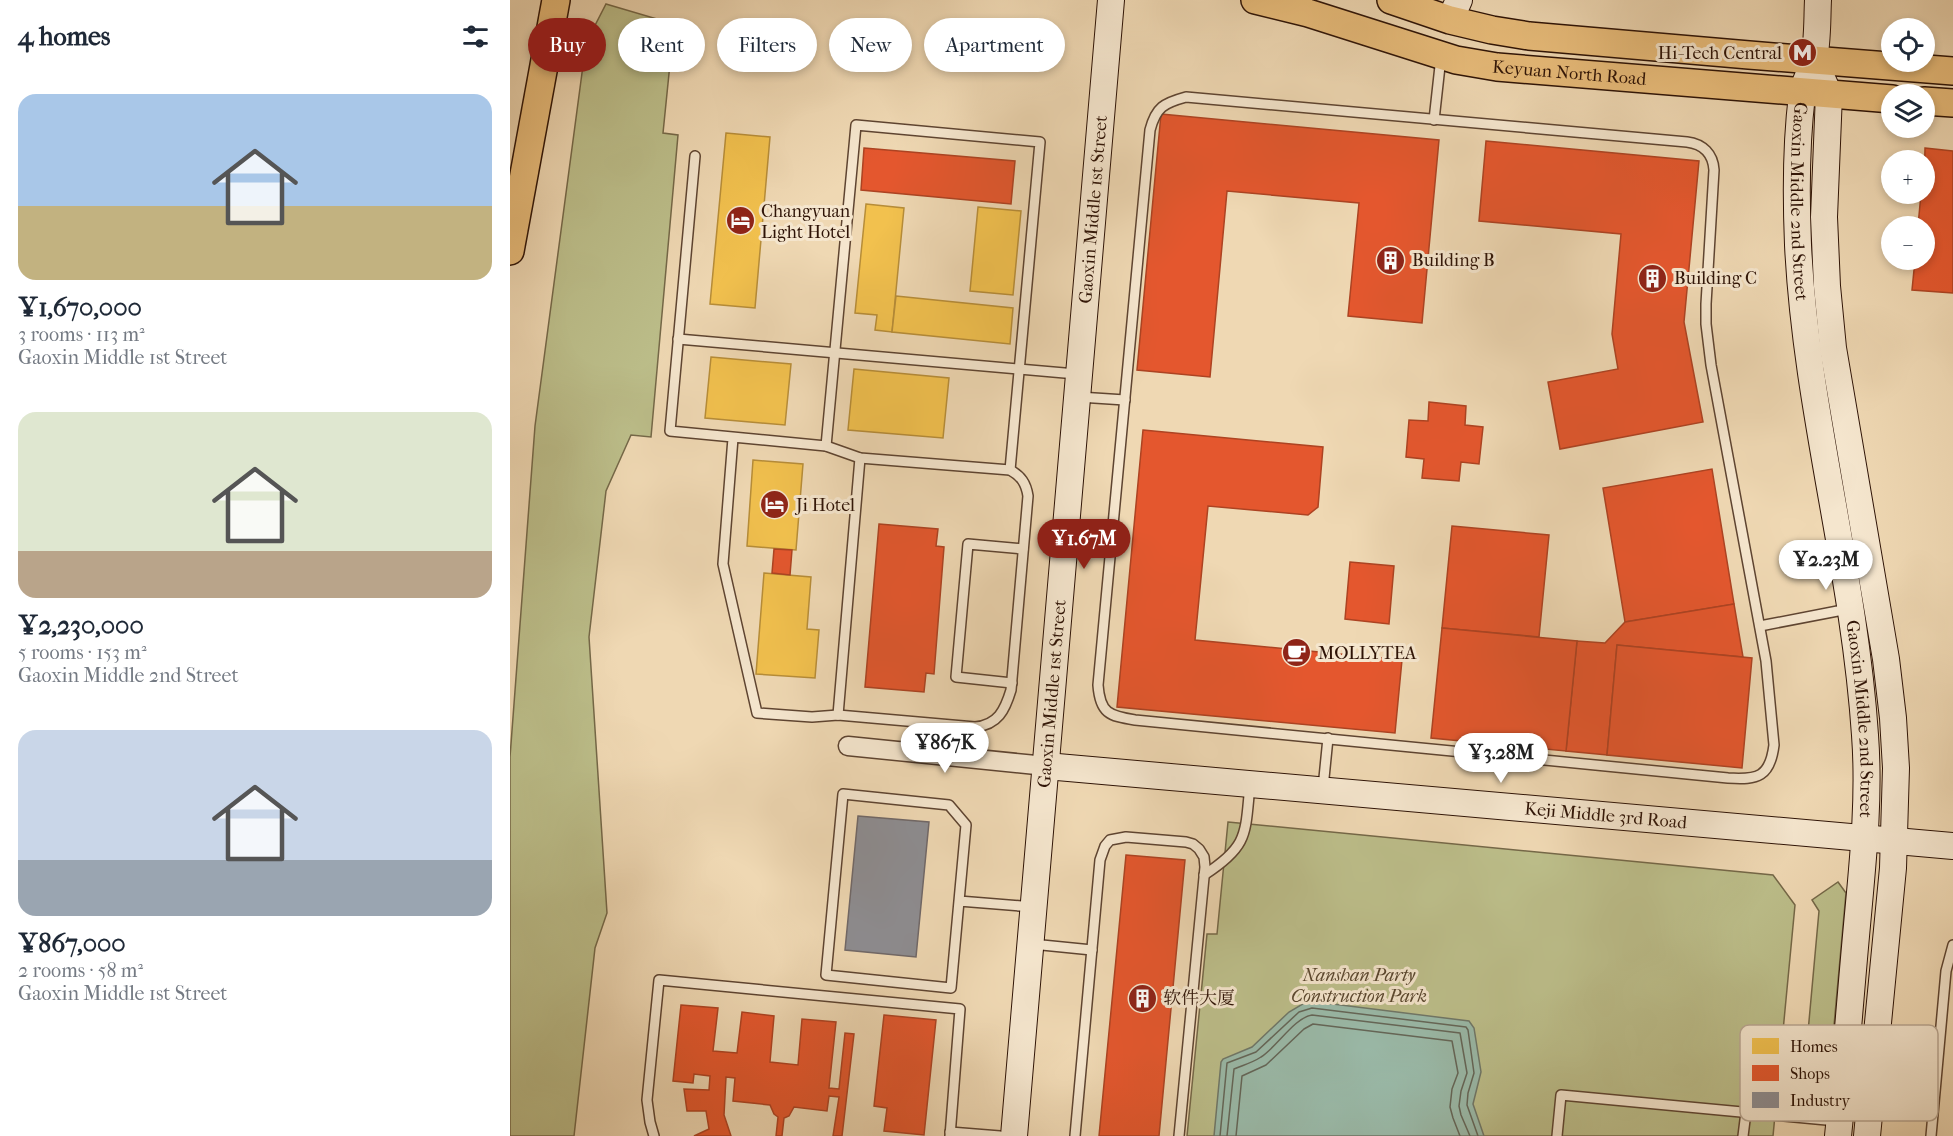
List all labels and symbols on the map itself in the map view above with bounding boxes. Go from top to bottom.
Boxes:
metro station icon: Hi-Tech Central [1787,37,1819,69]
place label: Hi-Tech Central [1658,43,1782,64]
street label: Keyuan North Road [1491,57,1647,90]
street label: Gaoxin Middle 2nd Street [1786,101,1812,302]
street label: Gaoxin Middle 1st Street [1075,114,1112,304]
place label: Changyuan Light Hotel [761,201,851,243]
hotel icon: Changyuan Light Hotel [724,205,756,237]
building icon: Building B [1375,244,1407,276]
place label: Building B [1412,250,1495,271]
building icon: Building C [1637,262,1669,294]
place label: Building C [1674,268,1757,289]
hotel icon: Ji Hotel [759,489,791,521]
place label: Ji Hotel [794,495,855,516]
pin: ¥1.67M [1035,519,1133,570]
pin: ¥2.23M [1777,540,1875,591]
street label: Gaoxin Middle 1st Street [1034,598,1071,789]
street label: Gaoxin Middle 2nd Street [1841,619,1877,819]
cafe icon: MOLLYTEA [1281,637,1313,669]
place label: MOLLYTEA [1318,643,1417,664]
pin: ¥867K [903,723,987,774]
pin: ¥3.28M [1452,733,1550,784]
street label: Keji Middle 3rd Road [1524,798,1688,834]
park label: Nanshan Party Construction Park [1291,965,1427,1007]
building icon: 软件大厦 [1126,982,1158,1014]
place label: 软件大厦 [1163,988,1235,1009]
legend [1740,1025,1938,1121]
text: Homes [1790,1037,1838,1056]
text: Shops [1790,1064,1830,1083]
text: Industry [1790,1091,1851,1110]

